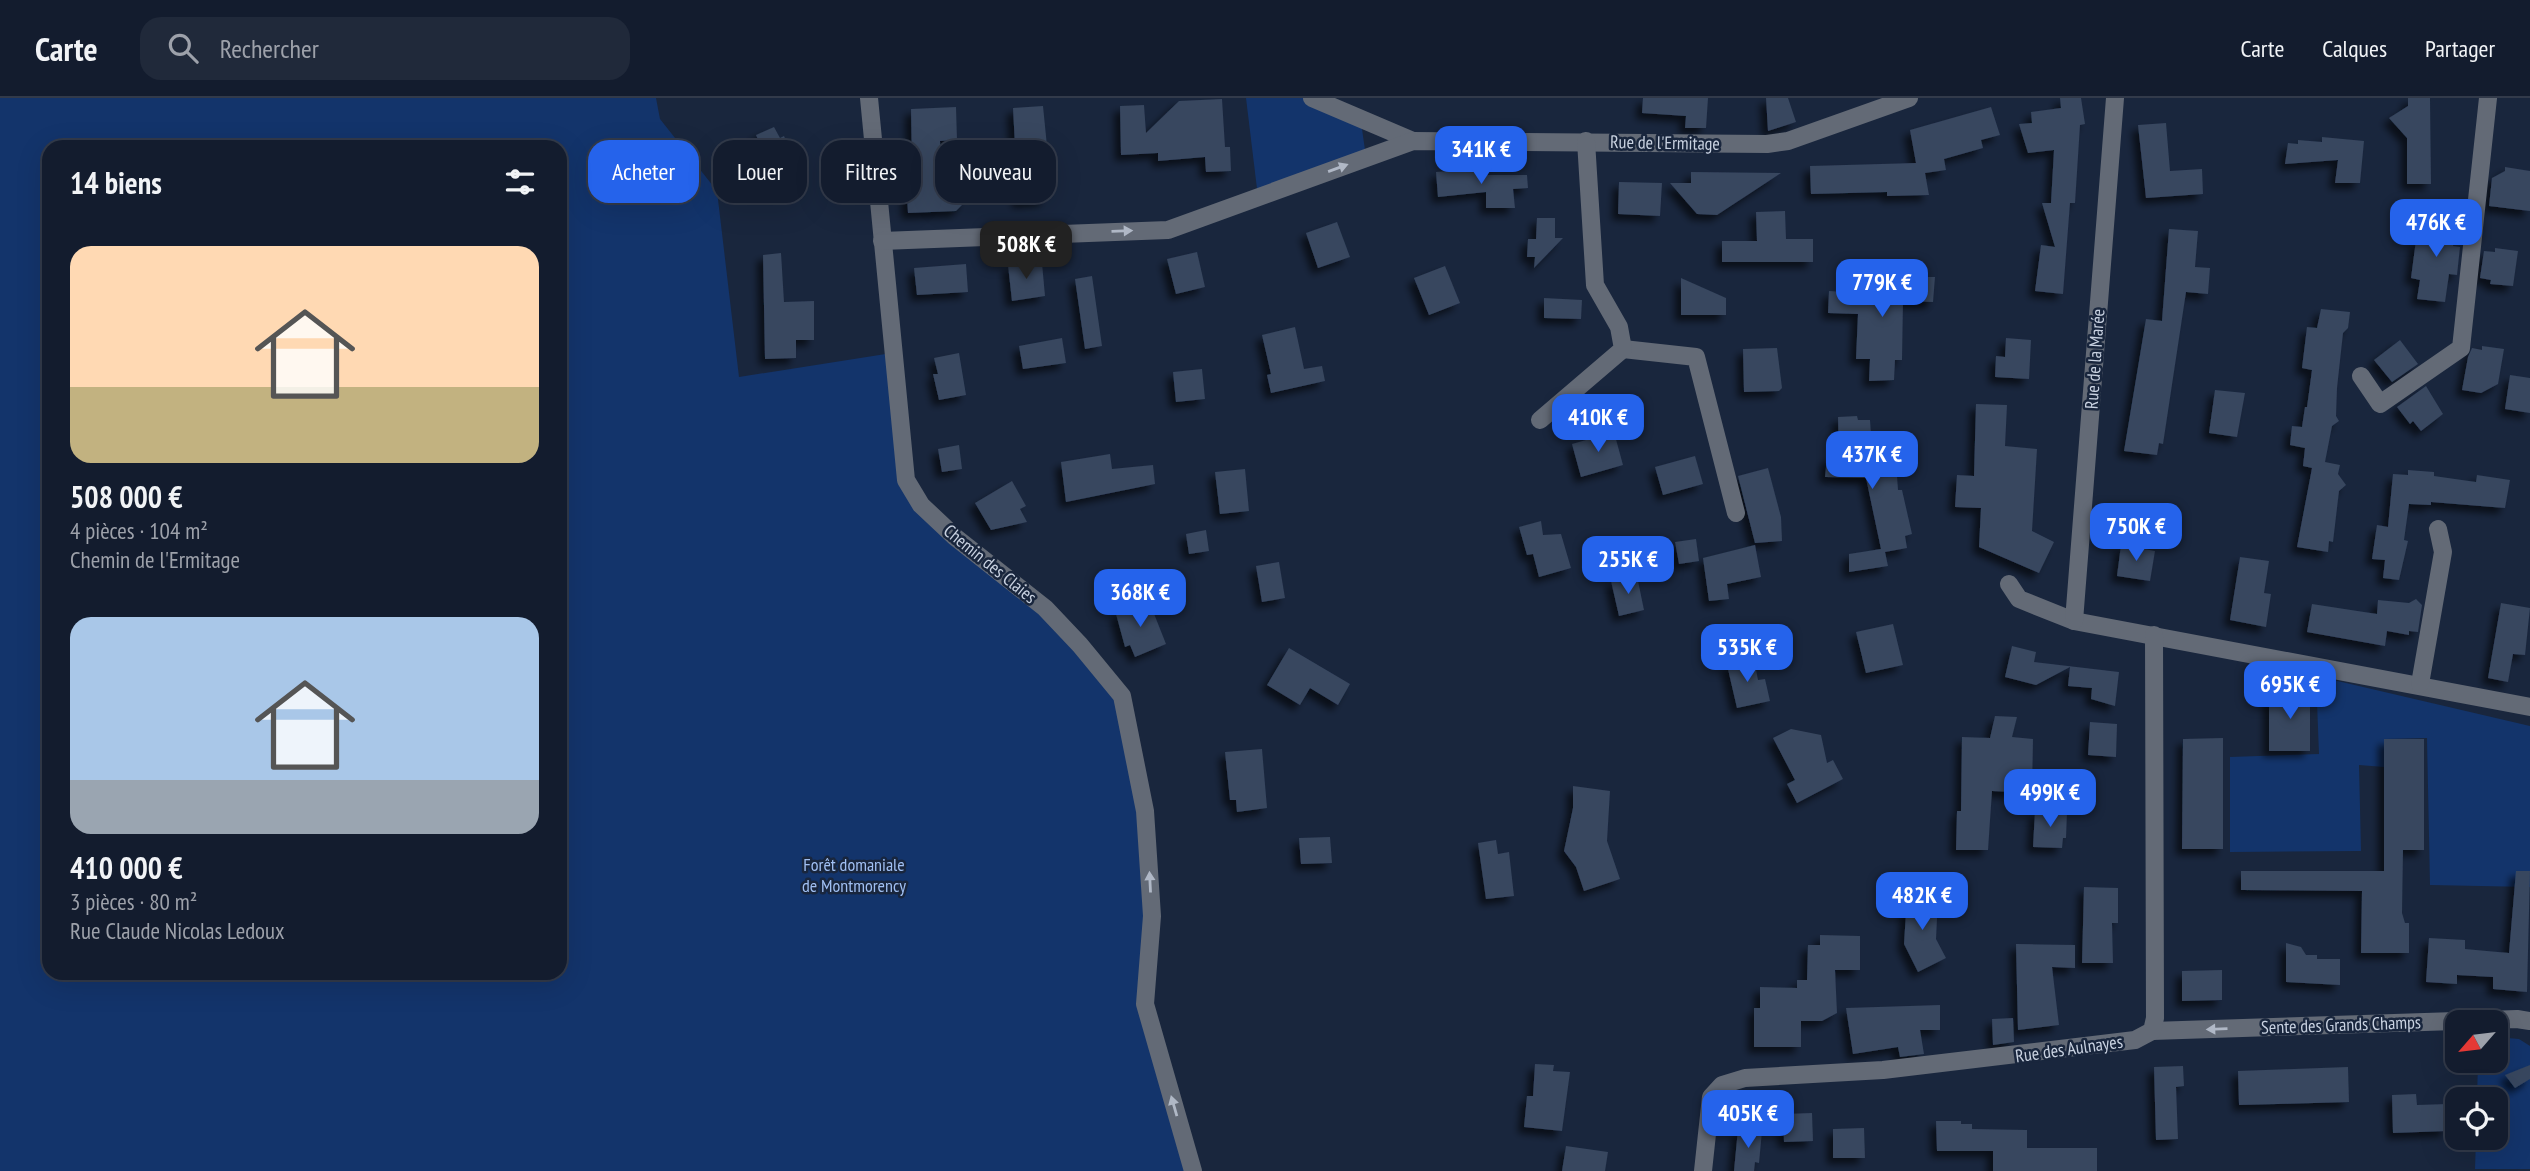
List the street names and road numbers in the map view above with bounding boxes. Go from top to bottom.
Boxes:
street label: Rue de l'Ermitage [1610,130,1720,155]
street label: Rue de la Marée [2080,308,2109,410]
street label: Chemin des Claies [939,519,1042,608]
street label: Sente des Grands Champs [2261,1010,2421,1039]
street label: Rue des Aulnayes [2014,1030,2124,1067]

